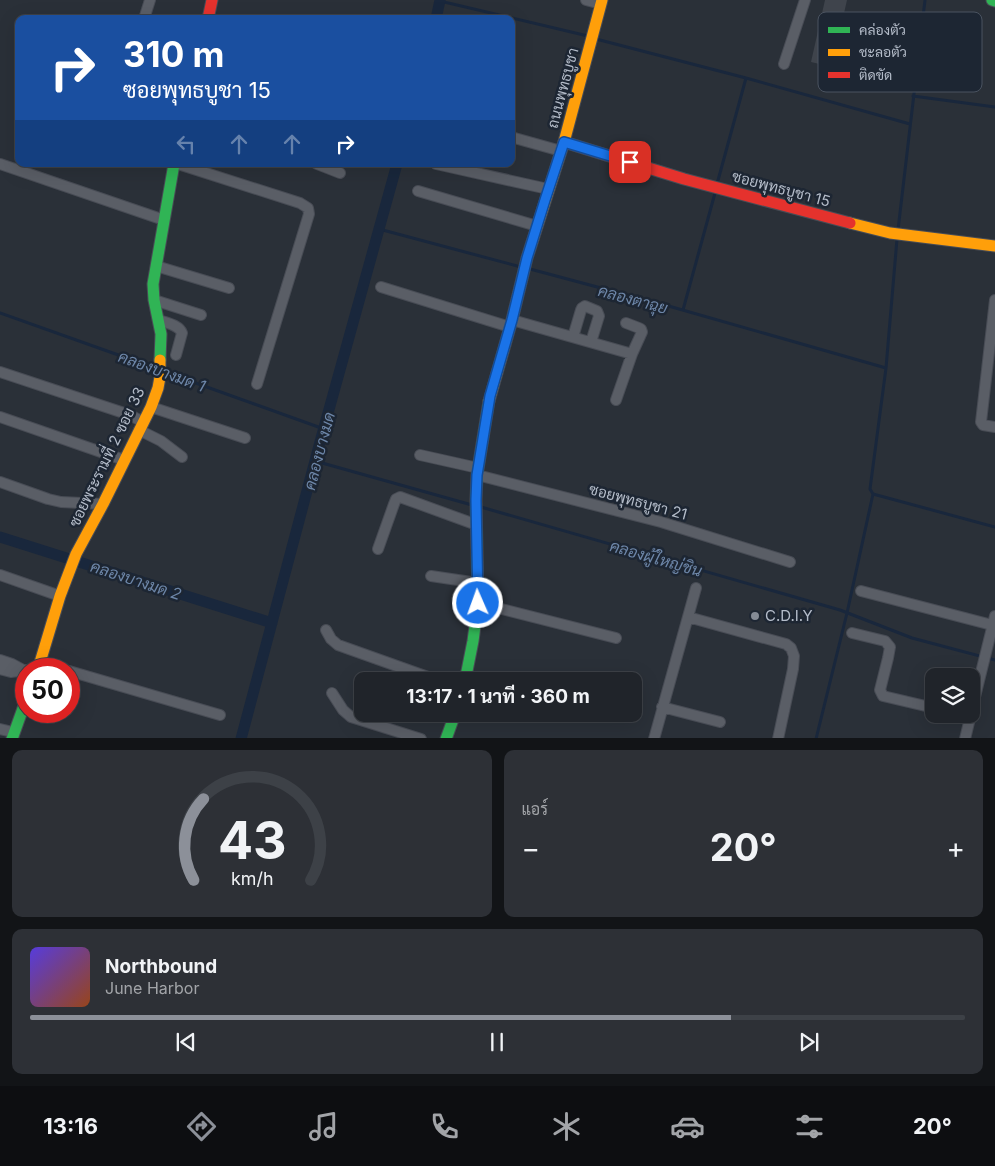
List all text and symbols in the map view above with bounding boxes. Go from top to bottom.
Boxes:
legend [818,12,982,92]
text: คล่องตัว [859,21,906,38]
text: 310 m [123,33,225,75]
icon: right [40,35,105,100]
text: ชะลอตัว [859,43,907,60]
street label: ถนนพุทธบูชา [543,45,584,131]
text: ติดขัด [859,66,892,83]
text: ซอยพุทธบูชา 15 [123,77,271,103]
icon: left [172,130,200,158]
icon: ahead [225,130,253,158]
icon: ahead [278,130,306,158]
icon: right [331,130,359,158]
pin [609,141,651,183]
icon: arrive [616,148,644,176]
street label: ซอยพุทธบูชา 15 [729,166,832,213]
water label: คลองตาฉุย [595,280,670,320]
water label: คลองบางมด 1 [116,346,209,396]
street label: ซอยพระรามที่ 2 ซอย 33 [60,382,149,530]
water label: คลองบางมด [299,410,339,492]
street label: ซอยพุทธบูชา 21 [586,479,689,526]
water label: คลองผู้ใหญ่ชิน [607,534,705,583]
water label: คลองบางมด 2 [88,556,184,604]
position arrow [451,576,503,628]
place label: C.D.I.Y [765,606,813,625]
marker: C.D.I.Y [749,610,761,622]
speed limit sign: 50 [15,658,80,723]
map controls [925,668,980,723]
button: layers [925,668,980,723]
text: 13:17 · 1 นาที · 360 m [406,685,590,708]
text: แอร์ [522,799,548,819]
text: 43 [217,809,286,872]
text: 20° [710,824,777,870]
text: − [522,831,540,865]
text: + [946,831,965,865]
text: km/h [231,868,273,889]
text: Northbound [105,955,217,978]
text: June Harbor [105,978,199,998]
icon: previous [172,1028,200,1056]
icon: pause [483,1028,511,1056]
icon: next [795,1028,823,1056]
icon: directions [184,1109,219,1144]
icon: music [306,1109,341,1144]
icon: phone [427,1109,462,1144]
icon: climate [549,1109,584,1144]
icon: car [670,1109,705,1144]
icon: filters [792,1109,827,1144]
text: 13:16 [43,1113,98,1139]
text: 20° [913,1113,952,1139]

